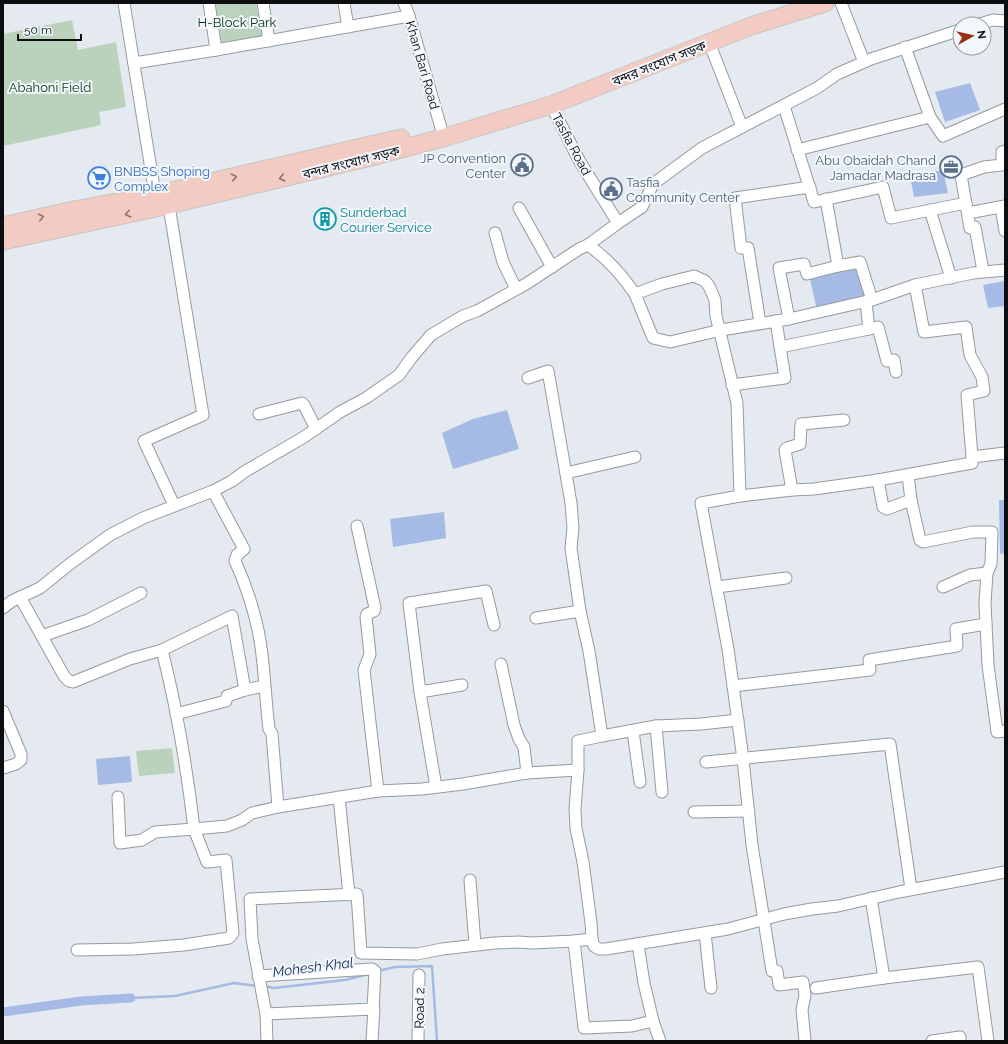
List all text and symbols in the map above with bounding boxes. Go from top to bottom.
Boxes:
park label: H-Block Park [198,15,277,30]
scale bar [18,16,81,42]
north arrow [952,16,992,56]
street label: Khan Bari Road [403,19,442,111]
text: 50 m [24,23,52,37]
text: N [974,30,988,40]
street label: বন্দর সংযোগ সড়ক [609,38,709,89]
park label: Abahoni Field [9,80,91,95]
street label: Tasfia Road [549,111,594,178]
street label: বন্দর সংযোগ সড়ক [300,143,402,182]
place label: JP Convention Center [420,151,506,181]
public building icon: JP Convention Center [509,152,535,178]
place label: Abu Obaidah Chand Jamadar Madrasa [815,153,936,183]
office icon: Abu Obaidah Chand Jamadar Madrasa [938,154,964,180]
place label: BNBSS Shoping Complex [114,164,210,194]
supermarket icon: BNBSS Shoping Complex [86,165,112,191]
one-way arrow [231,173,237,181]
one-way arrow [279,174,286,182]
place label: Tasfia Community Center [626,175,740,205]
public building icon: Tasfia Community Center [598,176,624,202]
place label: Sunderbad Courier Service [340,205,432,235]
building icon: Sunderbad Courier Service [312,206,338,232]
one-way arrow [125,209,132,217]
one-way arrow [38,214,44,222]
water label: Mohesh Khal [272,954,355,980]
street label: Road 2 [412,987,427,1029]

